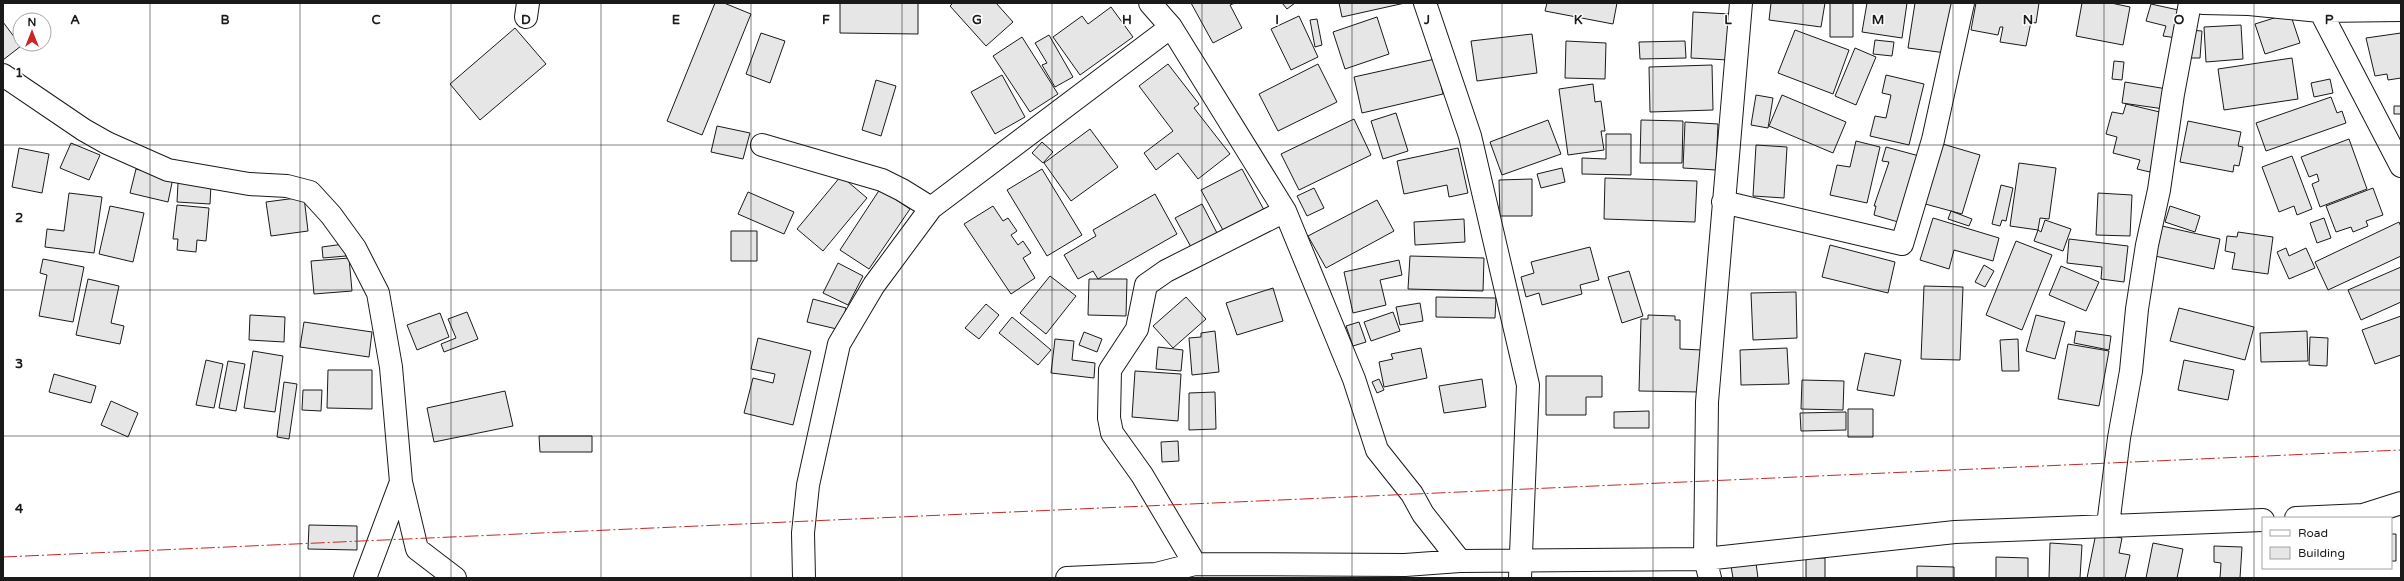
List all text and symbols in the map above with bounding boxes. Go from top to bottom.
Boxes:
north arrow [12,12,52,52]
text: A [70,12,80,28]
text: B [220,12,230,28]
text: C [371,12,381,28]
text: D [521,12,531,28]
text: E [672,12,680,28]
text: F [822,12,830,28]
text: G [972,12,982,28]
text: H [1122,12,1132,28]
text: I [1275,12,1279,28]
text: J [1423,12,1430,28]
text: K [1574,12,1583,28]
text: L [1724,12,1732,28]
text: M [1872,12,1884,28]
text: N [2023,12,2033,28]
text: O [2174,12,2185,28]
text: P [2325,12,2334,28]
text: N [28,16,36,29]
text: 1 [15,65,23,81]
text: 2 [15,210,23,226]
text: 3 [15,356,23,372]
text: 4 [15,501,24,517]
legend [2262,517,2392,569]
text: Road [2298,526,2328,540]
text: Building [2298,546,2345,560]

